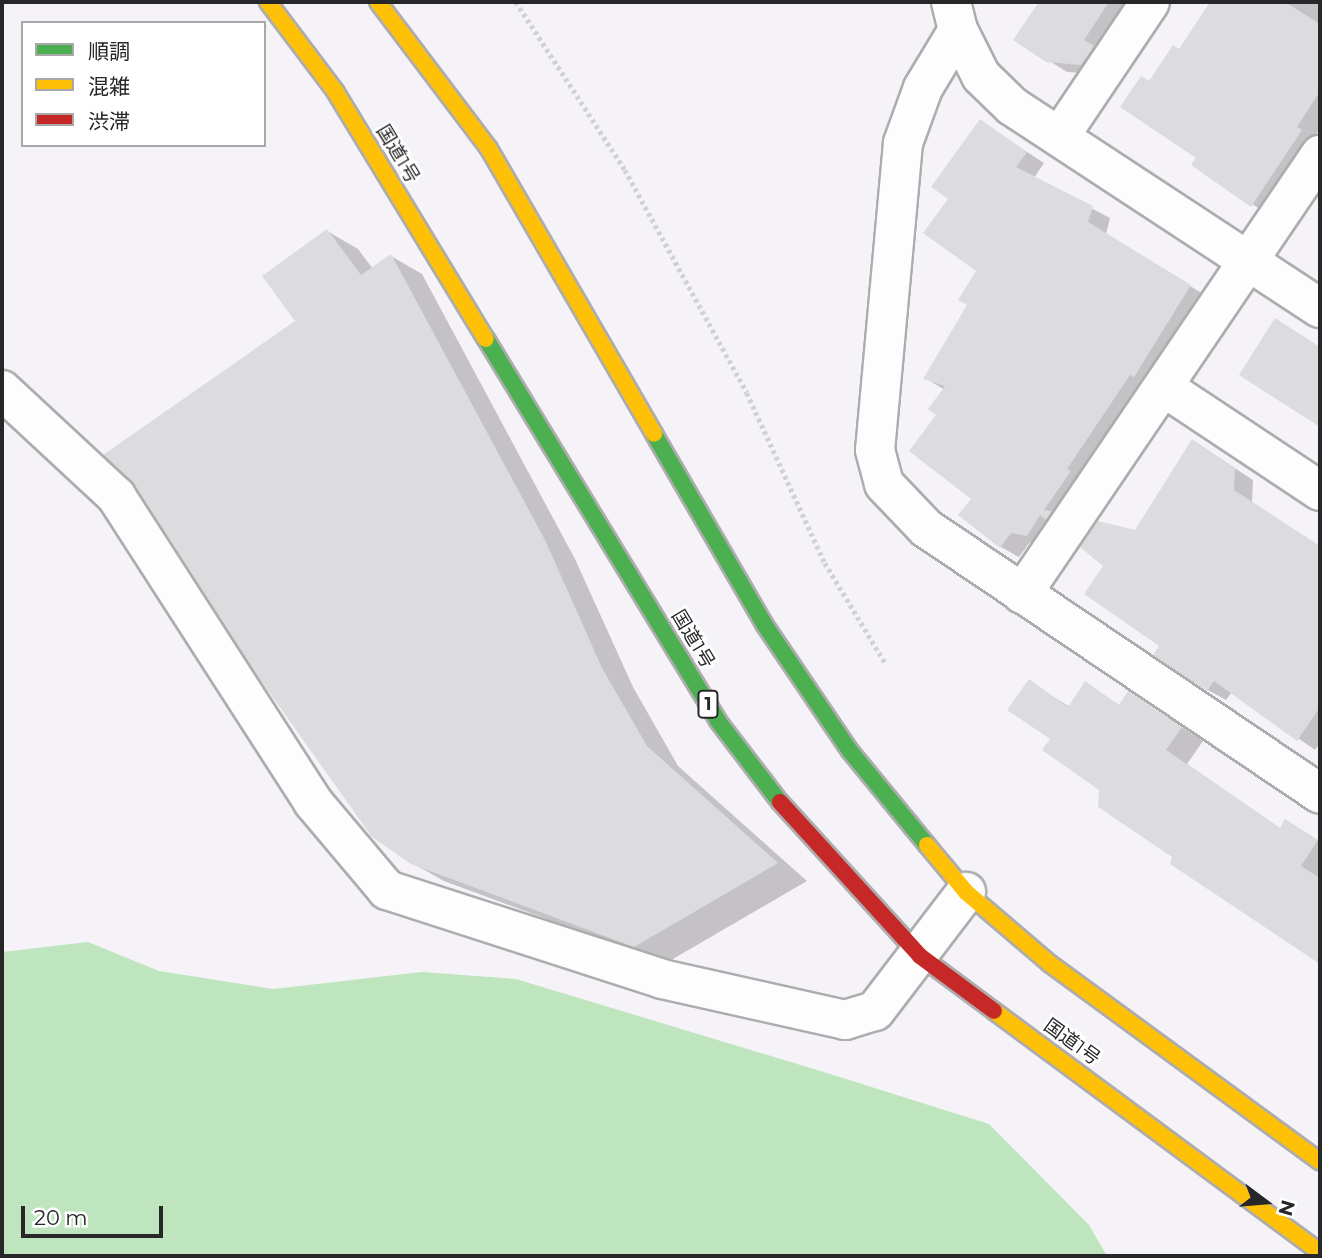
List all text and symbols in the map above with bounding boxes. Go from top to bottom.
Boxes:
legend [21,21,266,147]
text: 順調 [88,39,130,64]
text: 混雑 [88,74,130,99]
text: 渋滞 [88,109,130,134]
street label: 国道1号 [372,121,424,187]
street label: 国道1号 [667,606,719,672]
road number: 1 [696,690,720,718]
street label: 国道1号 [1039,1014,1105,1070]
north arrow [1231,1167,1301,1237]
scale bar [24,1192,166,1236]
text: N [1273,1197,1300,1218]
text: 20 m [34,1205,88,1230]

